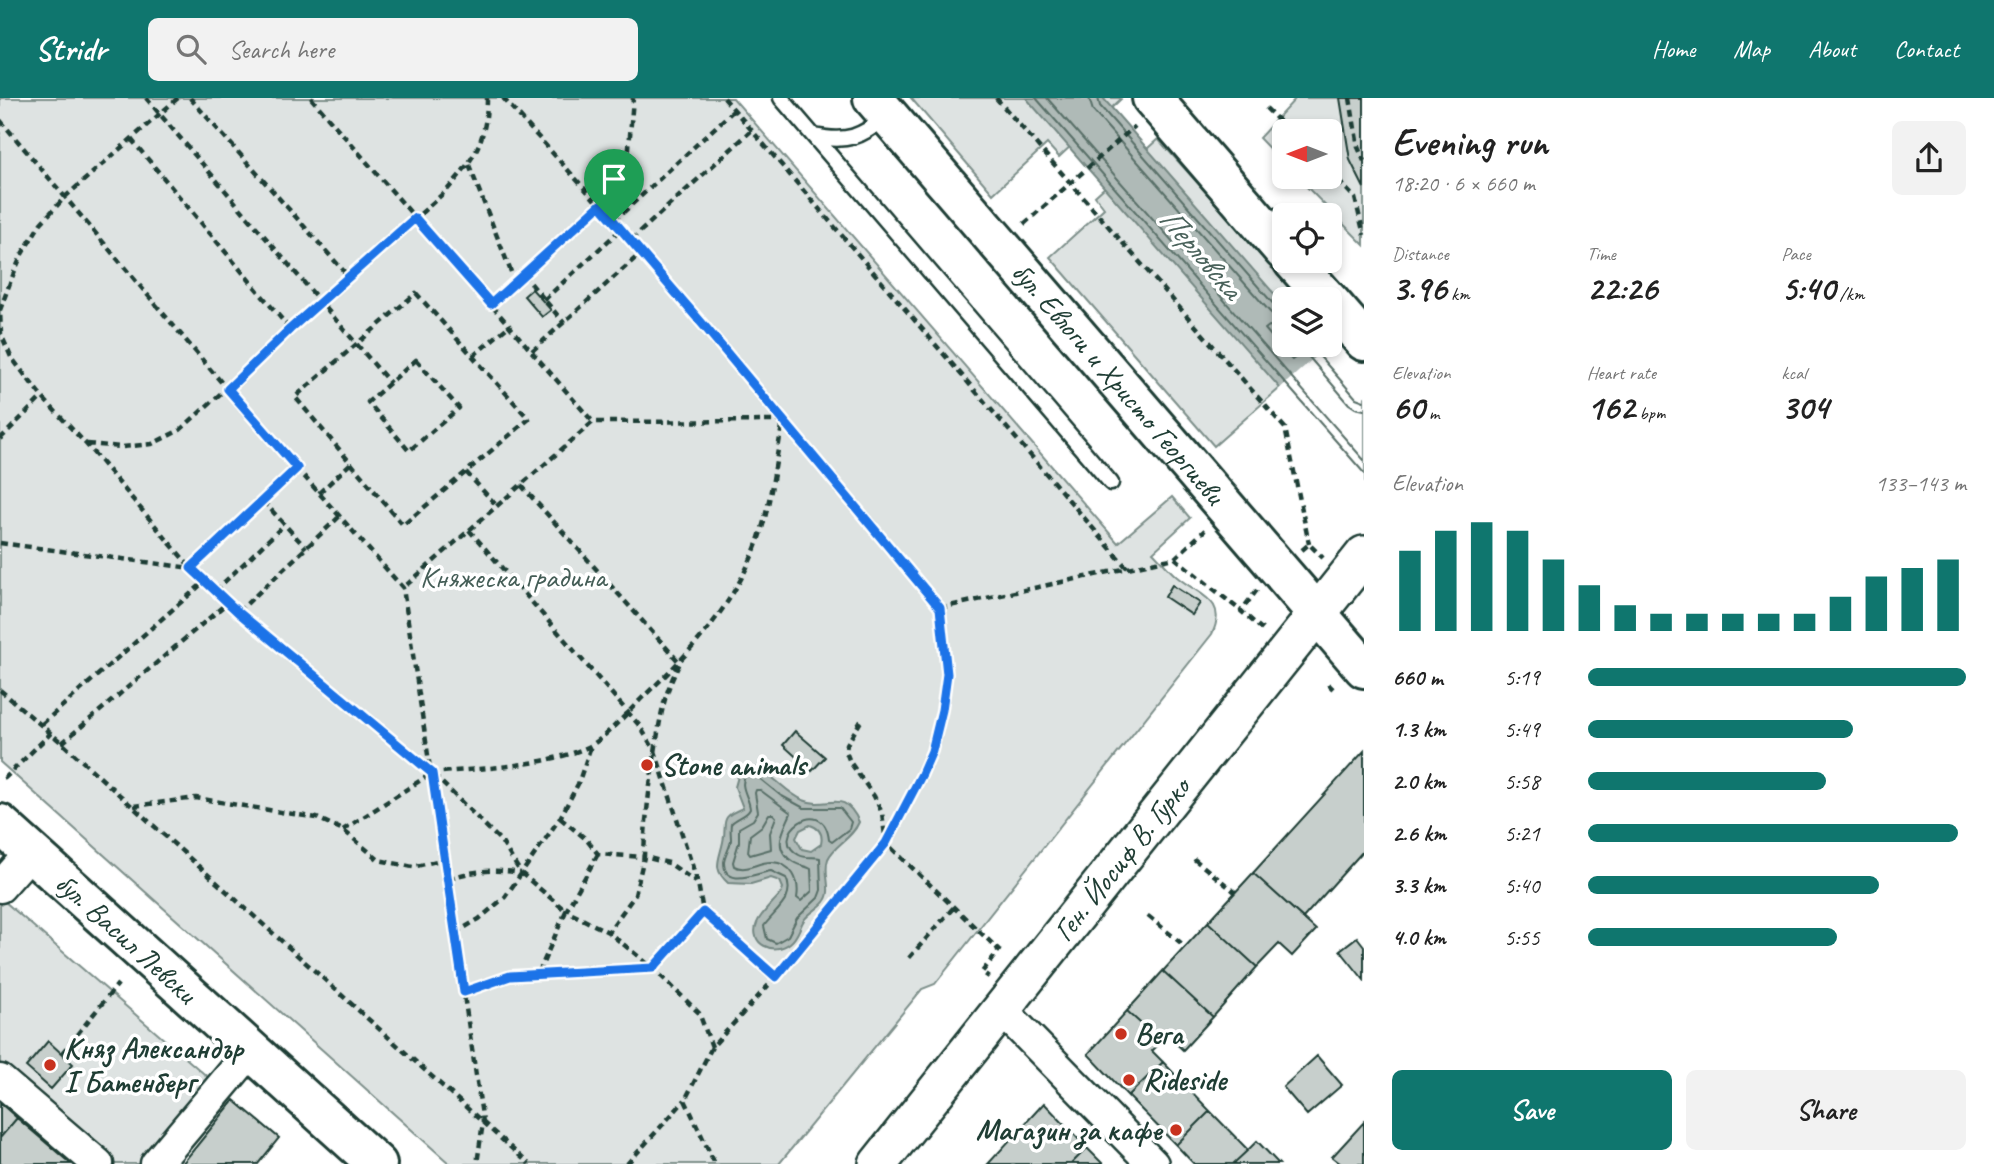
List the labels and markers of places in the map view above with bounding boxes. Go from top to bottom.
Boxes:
pin [584,149,644,221]
place label: Stone animals [661,746,809,784]
marker: Stone animals [639,757,655,773]
place label: Вега [1135,1015,1185,1053]
marker: Вега [1113,1026,1129,1042]
place label: Княз Александър I Батенберг [64,1029,246,1101]
marker: Княз Александър I Батенберг [42,1057,58,1073]
place label: Rideside [1143,1061,1229,1099]
marker: Rideside [1121,1072,1137,1088]
place label: Магазин за кафе [976,1111,1164,1150]
marker: Магазин за кафе [1168,1122,1184,1138]

